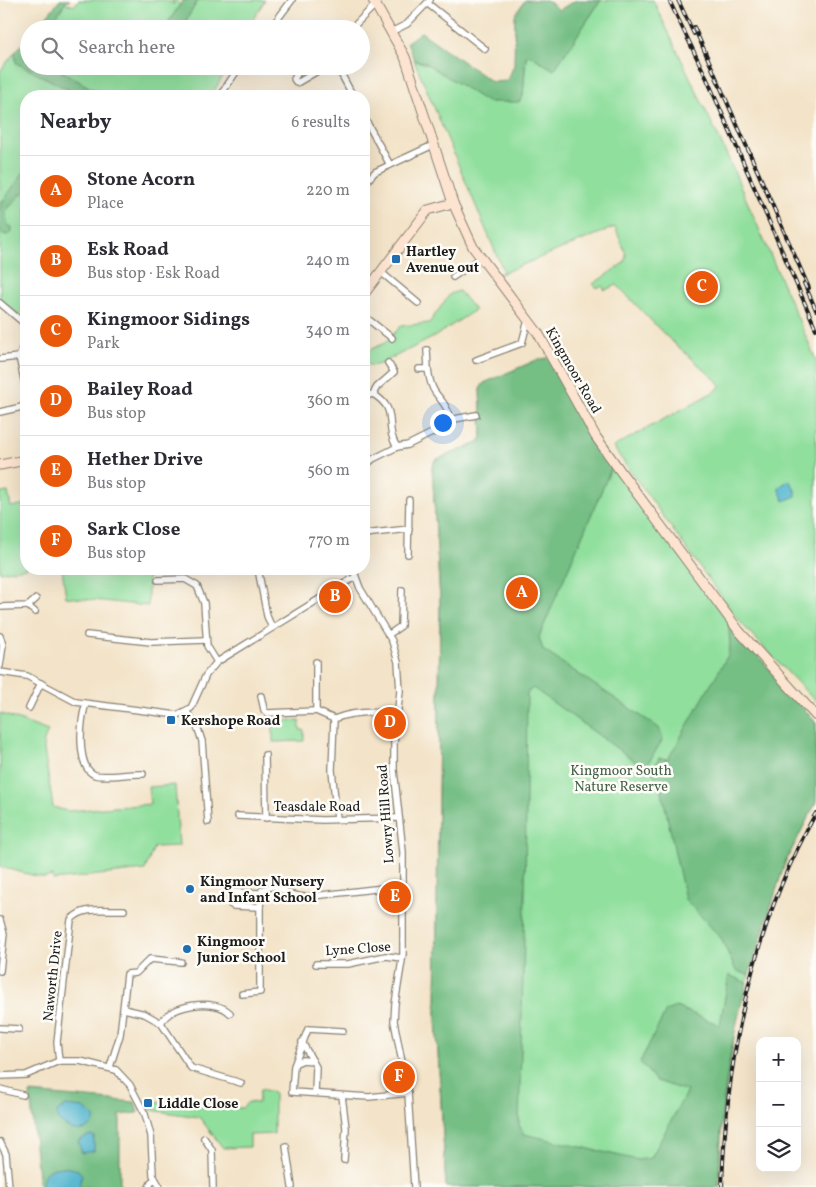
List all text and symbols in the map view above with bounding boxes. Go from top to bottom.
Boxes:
search box [20,20,370,75]
icon: search [38,34,66,62]
text: Search here [78,35,175,61]
text: Nearby [40,108,111,137]
text: 6 results [291,112,350,134]
text: Stone Acorn [87,167,195,193]
text: A [50,180,62,202]
text: 220 m [306,180,350,202]
text: Place [87,193,124,215]
text: Esk Road [87,237,169,263]
place label: Hartley Avenue out [406,243,479,278]
text: B [51,250,61,272]
text: 240 m [306,250,350,272]
marker: Hartley Avenue out [390,253,402,265]
text: Bus stop · Esk Road [87,263,220,285]
pin: C [686,268,718,306]
text: Kingmoor Sidings [87,307,250,333]
text: C [51,320,61,342]
text: 340 m [306,320,350,342]
street label: Kingmoor Road [540,324,605,417]
text: Park [87,333,120,355]
text: Bailey Road [87,377,193,403]
text: D [50,390,62,412]
text: 360 m [307,390,350,412]
text: Bus stop [87,403,146,425]
your location [430,410,456,436]
text: Hether Drive [87,447,203,473]
text: E [51,460,61,482]
text: 560 m [307,460,350,482]
text: Bus stop [87,473,146,495]
text: Sark Close [87,517,180,543]
text: F [51,530,61,552]
text: 770 m [308,530,350,552]
text: Bus stop [87,543,146,565]
pin: A [506,574,538,612]
pin: B [319,578,351,616]
pin: D [374,704,406,742]
place label: Kershope Road [181,712,281,731]
marker: Kershope Road [165,714,177,726]
park label: Kingmoor South Nature Reserve [570,762,672,797]
street label: Lowry Hill Road [374,764,399,864]
street label: Teasdale Road [274,798,361,817]
place label: Kingmoor Nursery and Infant School [200,873,324,908]
pin: E [379,878,411,916]
marker: Kingmoor Nursery and Infant School [184,883,196,895]
street label: Naworth Drive [39,929,68,1023]
place label: Kingmoor Junior School [196,933,286,968]
street label: Lyne Close [325,938,392,961]
marker: Kingmoor Junior School [181,943,193,955]
map controls [756,1037,801,1172]
button: + [756,1037,801,1082]
pin: F [383,1058,415,1096]
button: − [756,1082,801,1127]
place label: Liddle Close [158,1095,238,1114]
marker: Liddle Close [142,1097,154,1109]
button: layers [756,1127,801,1172]

